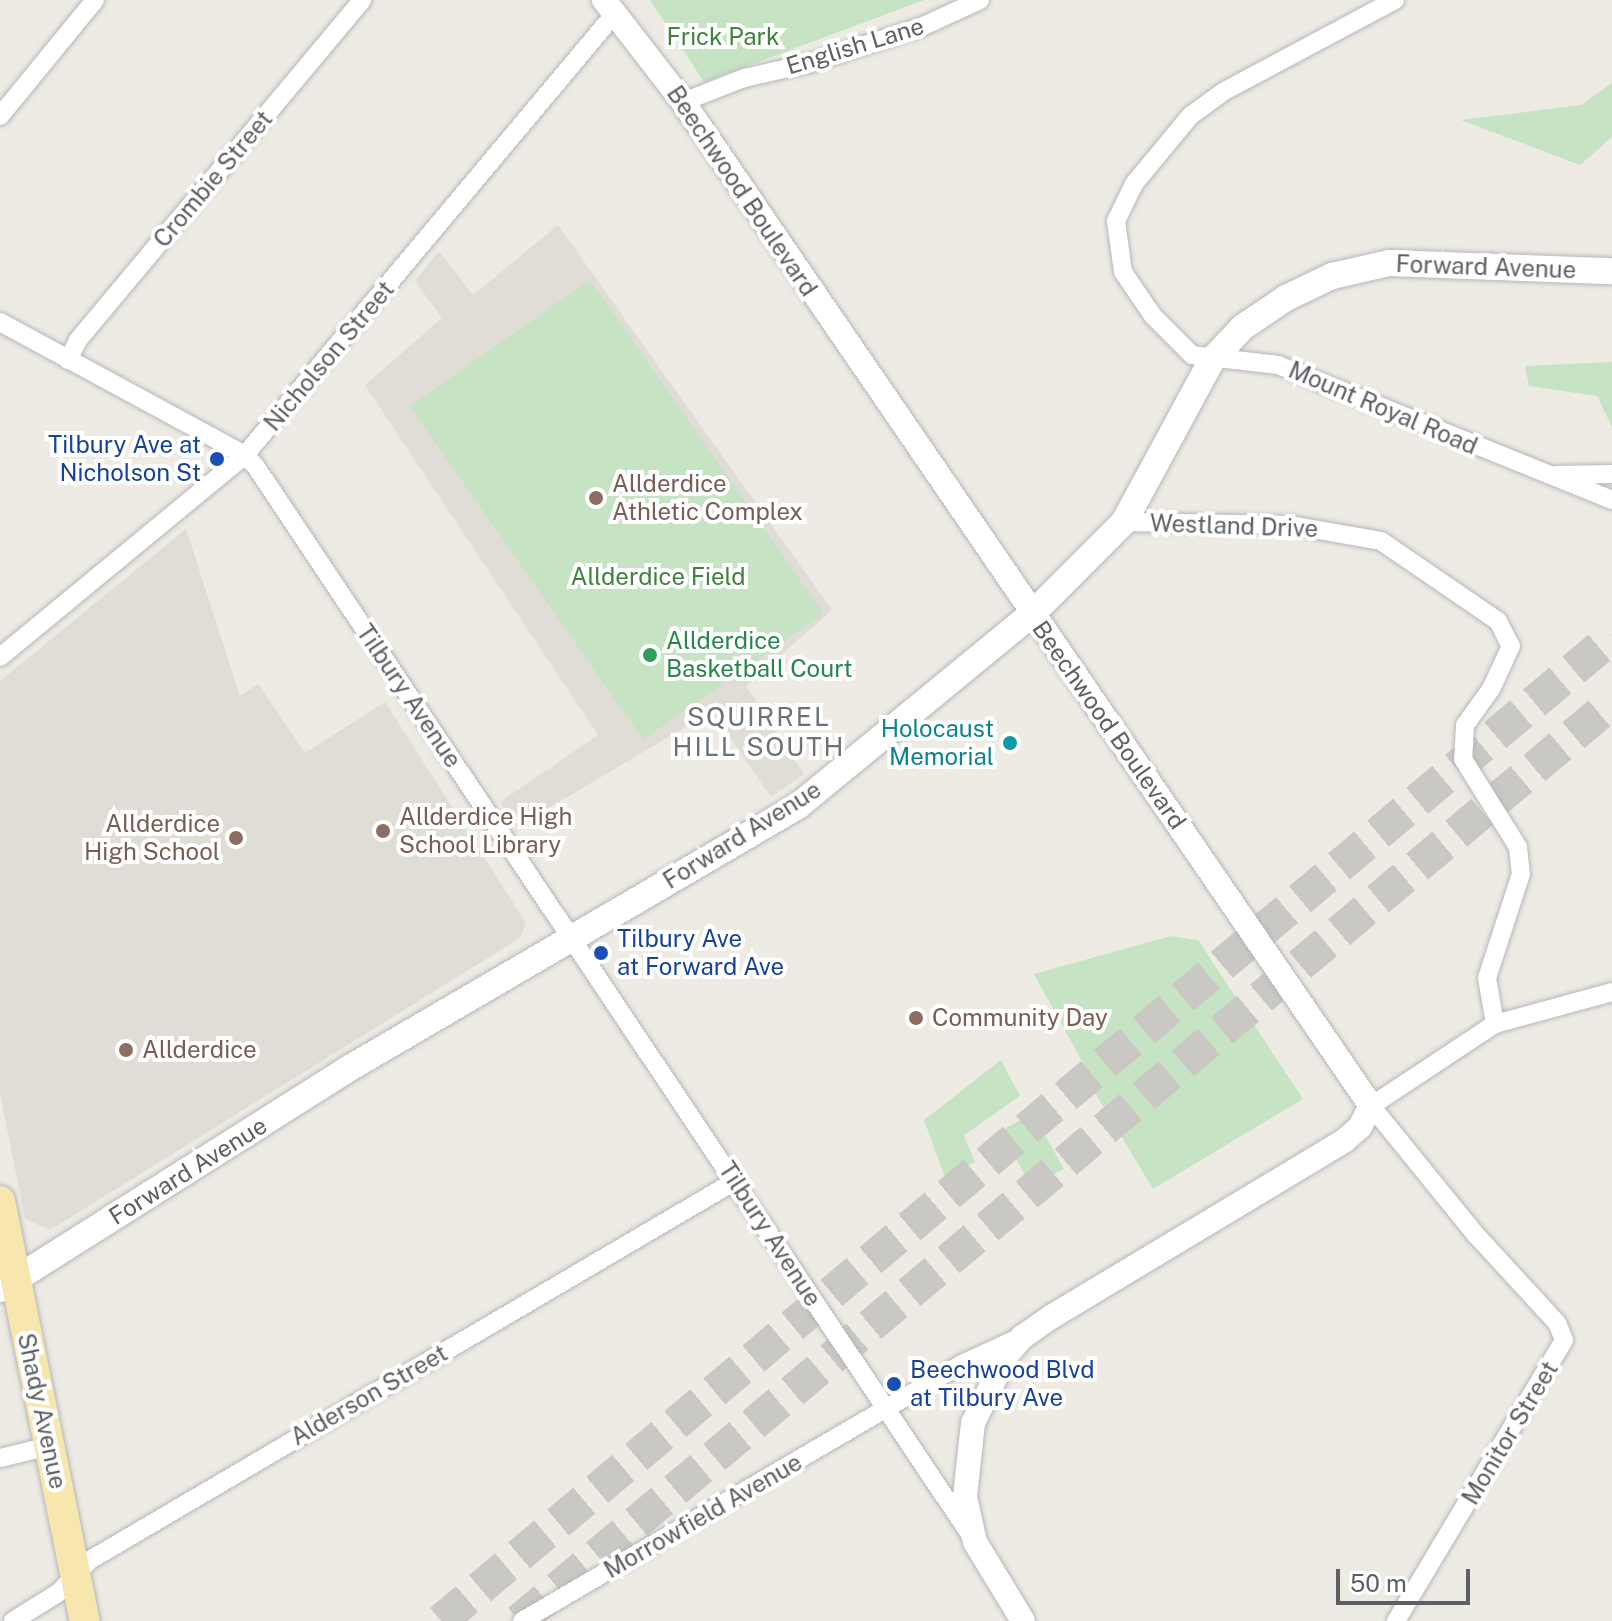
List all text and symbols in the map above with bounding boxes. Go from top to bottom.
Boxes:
street label: English Lane [783,11,927,81]
park label: Frick Park [667,23,779,51]
street label: Beechwood Boulevard [661,80,823,302]
street label: Crombie Street [147,105,279,253]
street label: Forward Avenue [1395,249,1577,285]
street label: Nicholson Street [258,275,400,437]
street label: Mount Royal Road [1284,355,1482,461]
place label: Tilbury Ave at Nicholson St [48,431,201,487]
marker: Tilbury Ave at Nicholson St [208,450,226,468]
place label: Allderdice Athletic Complex [612,470,803,526]
marker: Allderdice Athletic Complex [587,489,605,507]
street label: Westland Drive [1149,509,1319,543]
park label: Allderdice Field [570,563,746,591]
street label: Beechwood Boulevard [1026,615,1192,835]
street label: Tilbury Avenue [350,619,468,773]
place label: Allderdice Basketball Court [666,627,853,683]
marker: Allderdice Basketball Court [641,646,659,664]
district label: SQUIRREL HILL SOUTH [673,701,845,762]
place label: Holocaust Memorial [881,715,994,771]
marker: Holocaust Memorial [1001,734,1019,752]
street label: Forward Avenue [658,775,826,895]
place label: Allderdice High School Library [399,803,573,859]
place label: Allderdice High School [84,810,220,866]
marker: Allderdice High School Library [374,822,392,840]
marker: Allderdice High School [227,829,245,847]
place label: Tilbury Ave at Forward Ave [617,925,784,981]
marker: Tilbury Ave at Forward Ave [592,944,610,962]
place label: Community Day [932,1004,1108,1032]
marker: Community Day [907,1009,925,1027]
place label: Allderdice [142,1036,257,1064]
marker: Allderdice [117,1041,135,1059]
street label: Forward Avenue [104,1111,272,1231]
street label: Tilbury Avenue [713,1156,827,1312]
street label: Shady Avenue [11,1330,73,1492]
street label: Alderson Street [285,1338,453,1452]
place label: Beechwood Blvd at Tilbury Ave [910,1356,1095,1412]
street label: Monitor Street [1456,1356,1564,1510]
marker: Beechwood Blvd at Tilbury Ave [885,1375,903,1393]
street label: Morrowfield Avenue [599,1448,807,1584]
scale bar [1340,1553,1474,1603]
text: 50 m [1350,1569,1407,1597]

